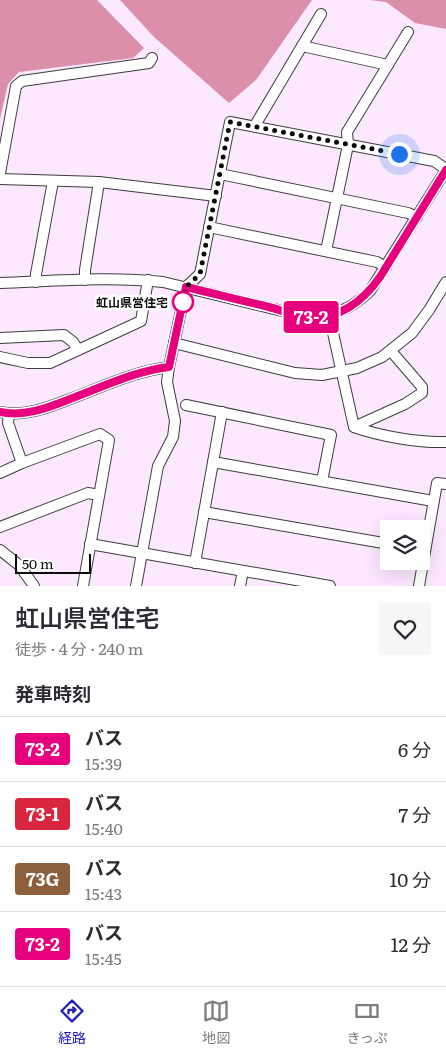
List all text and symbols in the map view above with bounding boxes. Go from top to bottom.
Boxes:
your location [387,142,412,167]
marker: 虹山県営住宅 [172,291,194,313]
place label: 虹山県営住宅 [96,293,168,311]
line badge: 73-2 [276,301,346,333]
text: 73-2 [294,303,328,330]
map controls [380,520,430,570]
button: layers [380,520,430,570]
scale bar [15,551,91,574]
text: 50 m [22,553,54,573]
text: 虹山県営住宅 [15,599,159,634]
button: heart [379,603,431,655]
text: 徒歩 · 4 分 · 240 m [15,636,143,660]
text: 発車時刻 [15,679,91,707]
text: バス [85,723,123,751]
text: 73-2 [25,735,60,762]
text: 6 分 [398,735,431,763]
text: 15:39 [85,751,122,775]
text: バス [85,788,123,816]
text: 73-1 [26,800,59,827]
text: 7 分 [399,800,431,828]
text: 15:40 [85,816,123,840]
text: バス [85,853,123,881]
text: 73G [26,865,59,892]
text: 10 分 [389,865,431,893]
text: 15:43 [85,881,122,905]
text: バス [85,918,123,946]
text: 73-2 [25,930,60,957]
text: 12 分 [391,930,431,958]
text: 15:45 [85,946,122,970]
tab: 経路 [58,997,86,1047]
tab: 地図 [202,997,230,1047]
tab: きっぷ [346,997,388,1047]

